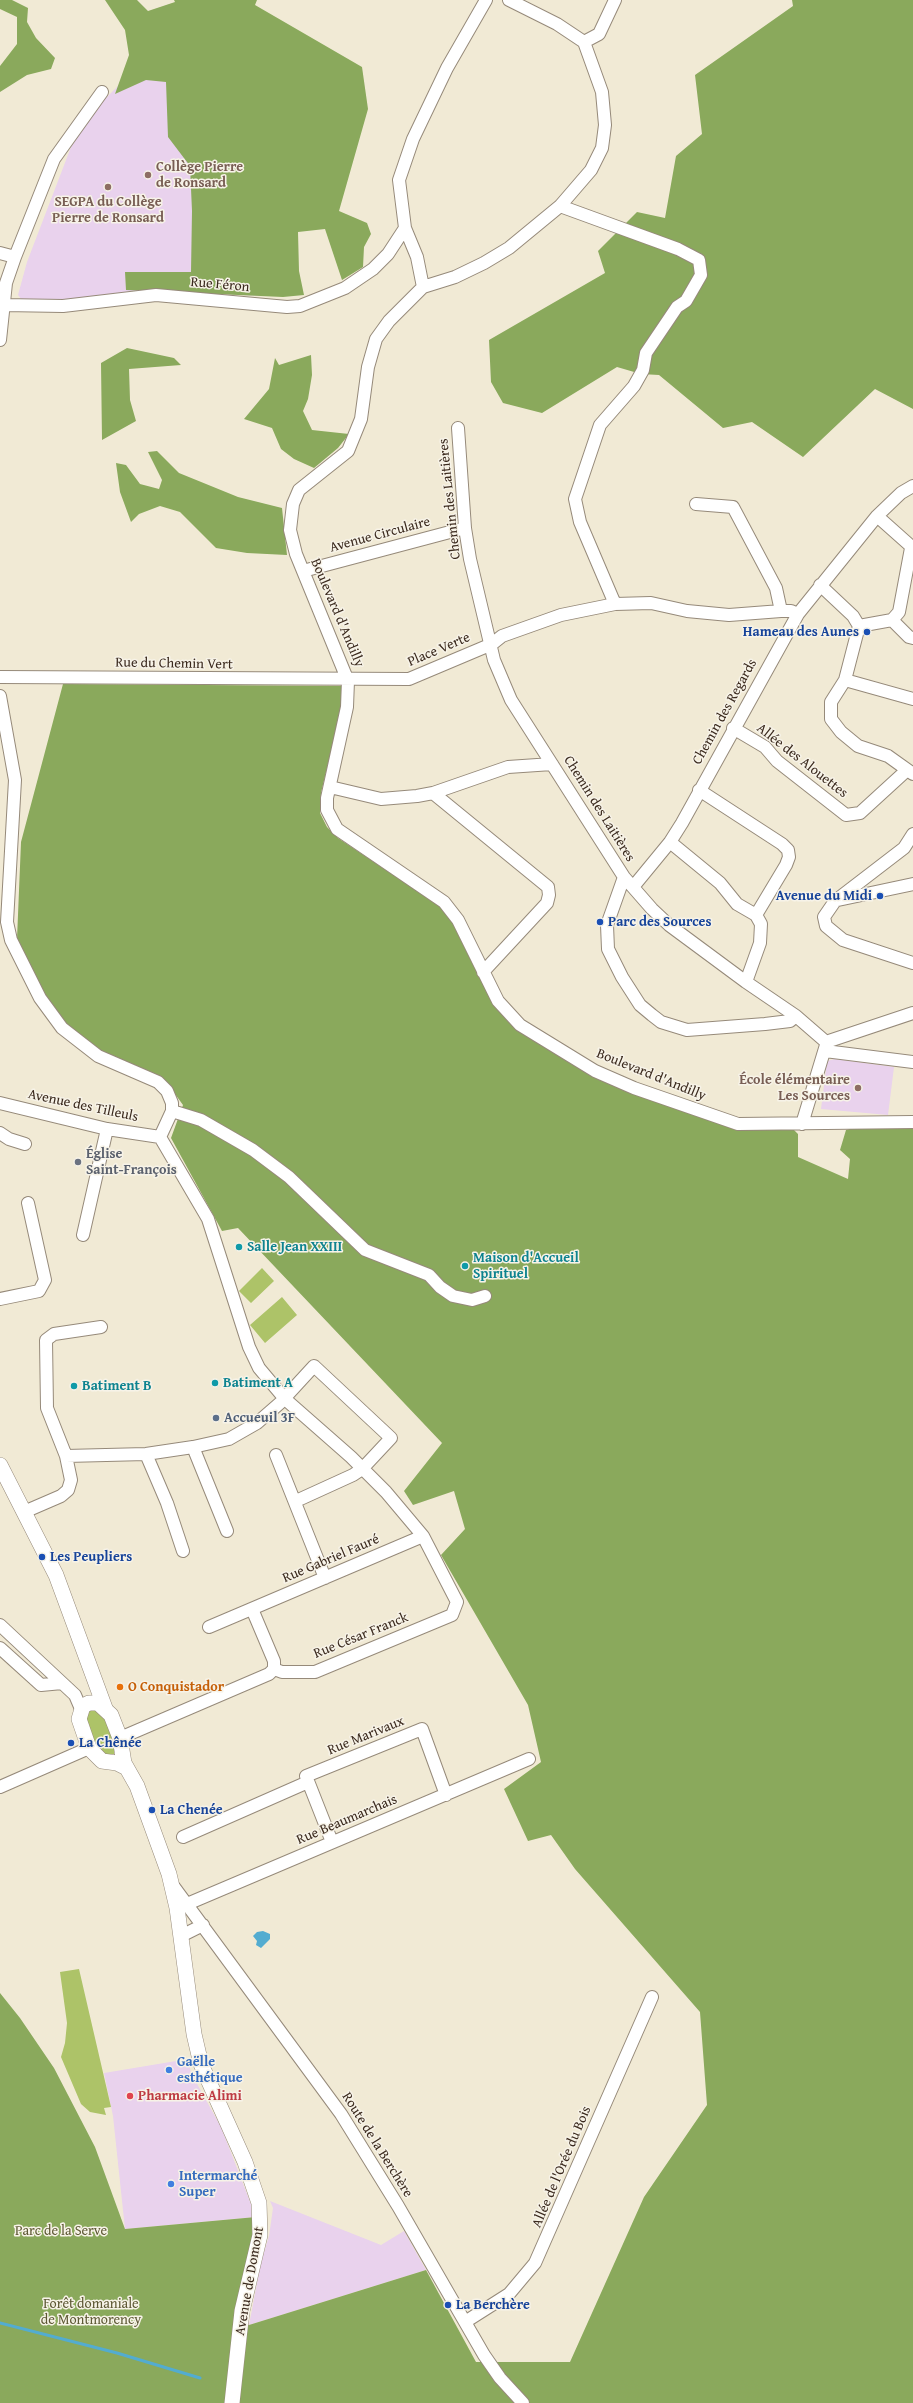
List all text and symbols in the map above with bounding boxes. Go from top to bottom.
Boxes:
place label: Collège Pierre de Ronsard [156,159,243,192]
marker: Collège Pierre de Ronsard [143,170,153,180]
marker: SEGPA du Collège Pierre de Ronsard [103,182,113,192]
place label: SEGPA du Collège Pierre de Ronsard [52,194,164,226]
street label: Rue Féron [190,274,250,296]
street label: Chemin des Laitières [435,438,465,560]
street label: Avenue Circulaire [328,513,432,557]
street label: Boulevard d'Andilly [307,556,367,670]
place label: Hameau des Aunes [743,624,859,640]
marker: Hameau des Aunes [862,627,872,637]
street label: Place Verte [405,629,473,671]
street label: Rue du Chemin Vert [115,655,233,673]
street label: Chemin des Regards [689,656,761,768]
street label: Allée des Alouettes [753,720,851,802]
street label: Chemin des Laitières [560,753,638,865]
place label: Avenue du Midi [776,888,872,904]
marker: Avenue du Midi [875,891,885,901]
place label: Parc des Sources [608,914,711,930]
marker: Parc des Sources [595,917,605,927]
street label: Boulevard d'Andilly [594,1045,708,1105]
place label: École élémentaire Les Sources [739,1072,850,1104]
marker: École élémentaire Les Sources [853,1083,863,1093]
street label: Avenue des Tilleuls [26,1086,140,1126]
place label: Église Saint-François [86,1146,177,1178]
marker: Église Saint-François [73,1157,83,1167]
place label: Salle Jean XXIII [247,1239,342,1255]
marker: Salle Jean XXIII [234,1242,244,1252]
place label: Maison d'Accueil Spirituel [473,1250,579,1282]
marker: Maison d'Accueil Spirituel [460,1261,470,1271]
place label: Batiment A [223,1375,293,1391]
place label: Batiment B [82,1378,152,1394]
marker: Batiment A [210,1378,220,1388]
marker: Batiment B [69,1381,79,1391]
place label: Accueuil 3F [224,1410,295,1426]
marker: Accueuil 3F [211,1413,221,1423]
street label: Rue Gabriel Fauré [280,1531,382,1587]
place label: Les Peupliers [50,1549,132,1565]
marker: Les Peupliers [37,1552,47,1562]
street label: Rue César Franck [311,1609,411,1663]
place label: O Conquistador [128,1679,224,1695]
marker: O Conquistador [115,1682,125,1692]
street label: Rue Marivaux [325,1713,407,1759]
place label: La Chênée [79,1735,142,1751]
marker: La Chênée [66,1738,76,1748]
street label: Rue Beaumarchais [294,1791,400,1849]
place label: La Chenée [160,1802,223,1818]
marker: La Chenée [147,1805,157,1815]
place label: Gaëlle esthétique [177,2054,243,2086]
marker: Gaëlle esthétique [164,2065,174,2075]
place label: Pharmacie Alimi [138,2088,242,2104]
street label: Route de la Berchère [338,2089,416,2201]
marker: Pharmacie Alimi [125,2091,135,2101]
street label: Allée de l'Orée du Bois [529,2104,595,2230]
place label: Intermarché Super [179,2168,257,2200]
marker: Intermarché Super [166,2179,176,2189]
park label: Parc de la Serve [15,2223,107,2239]
street label: Avenue de Domont [232,2225,268,2337]
park label: Forêt domaniale de Montmorency [41,2296,141,2328]
place label: La Berchère [456,2297,530,2313]
marker: La Berchère [443,2300,453,2310]

